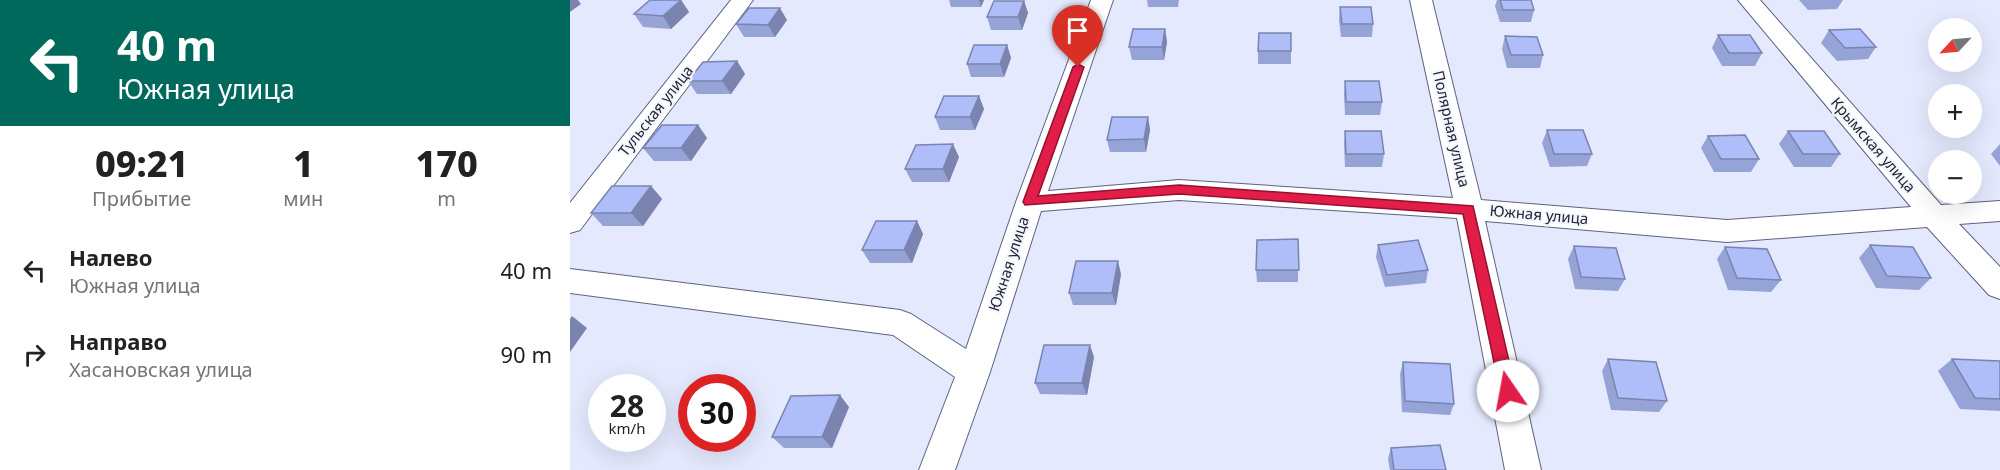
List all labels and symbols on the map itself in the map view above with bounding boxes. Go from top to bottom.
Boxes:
pin [1052,5,1103,67]
north arrow [1928,18,1982,72]
street label: Тульская улица [613,61,697,160]
street label: Полярная улица [1429,68,1475,189]
street label: Крымская улица [1827,93,1921,196]
street label: Южная улица [1489,200,1589,228]
street label: Южная улица [983,214,1033,314]
position arrow [1476,359,1540,423]
speed limit sign: 30 [678,374,756,452]

